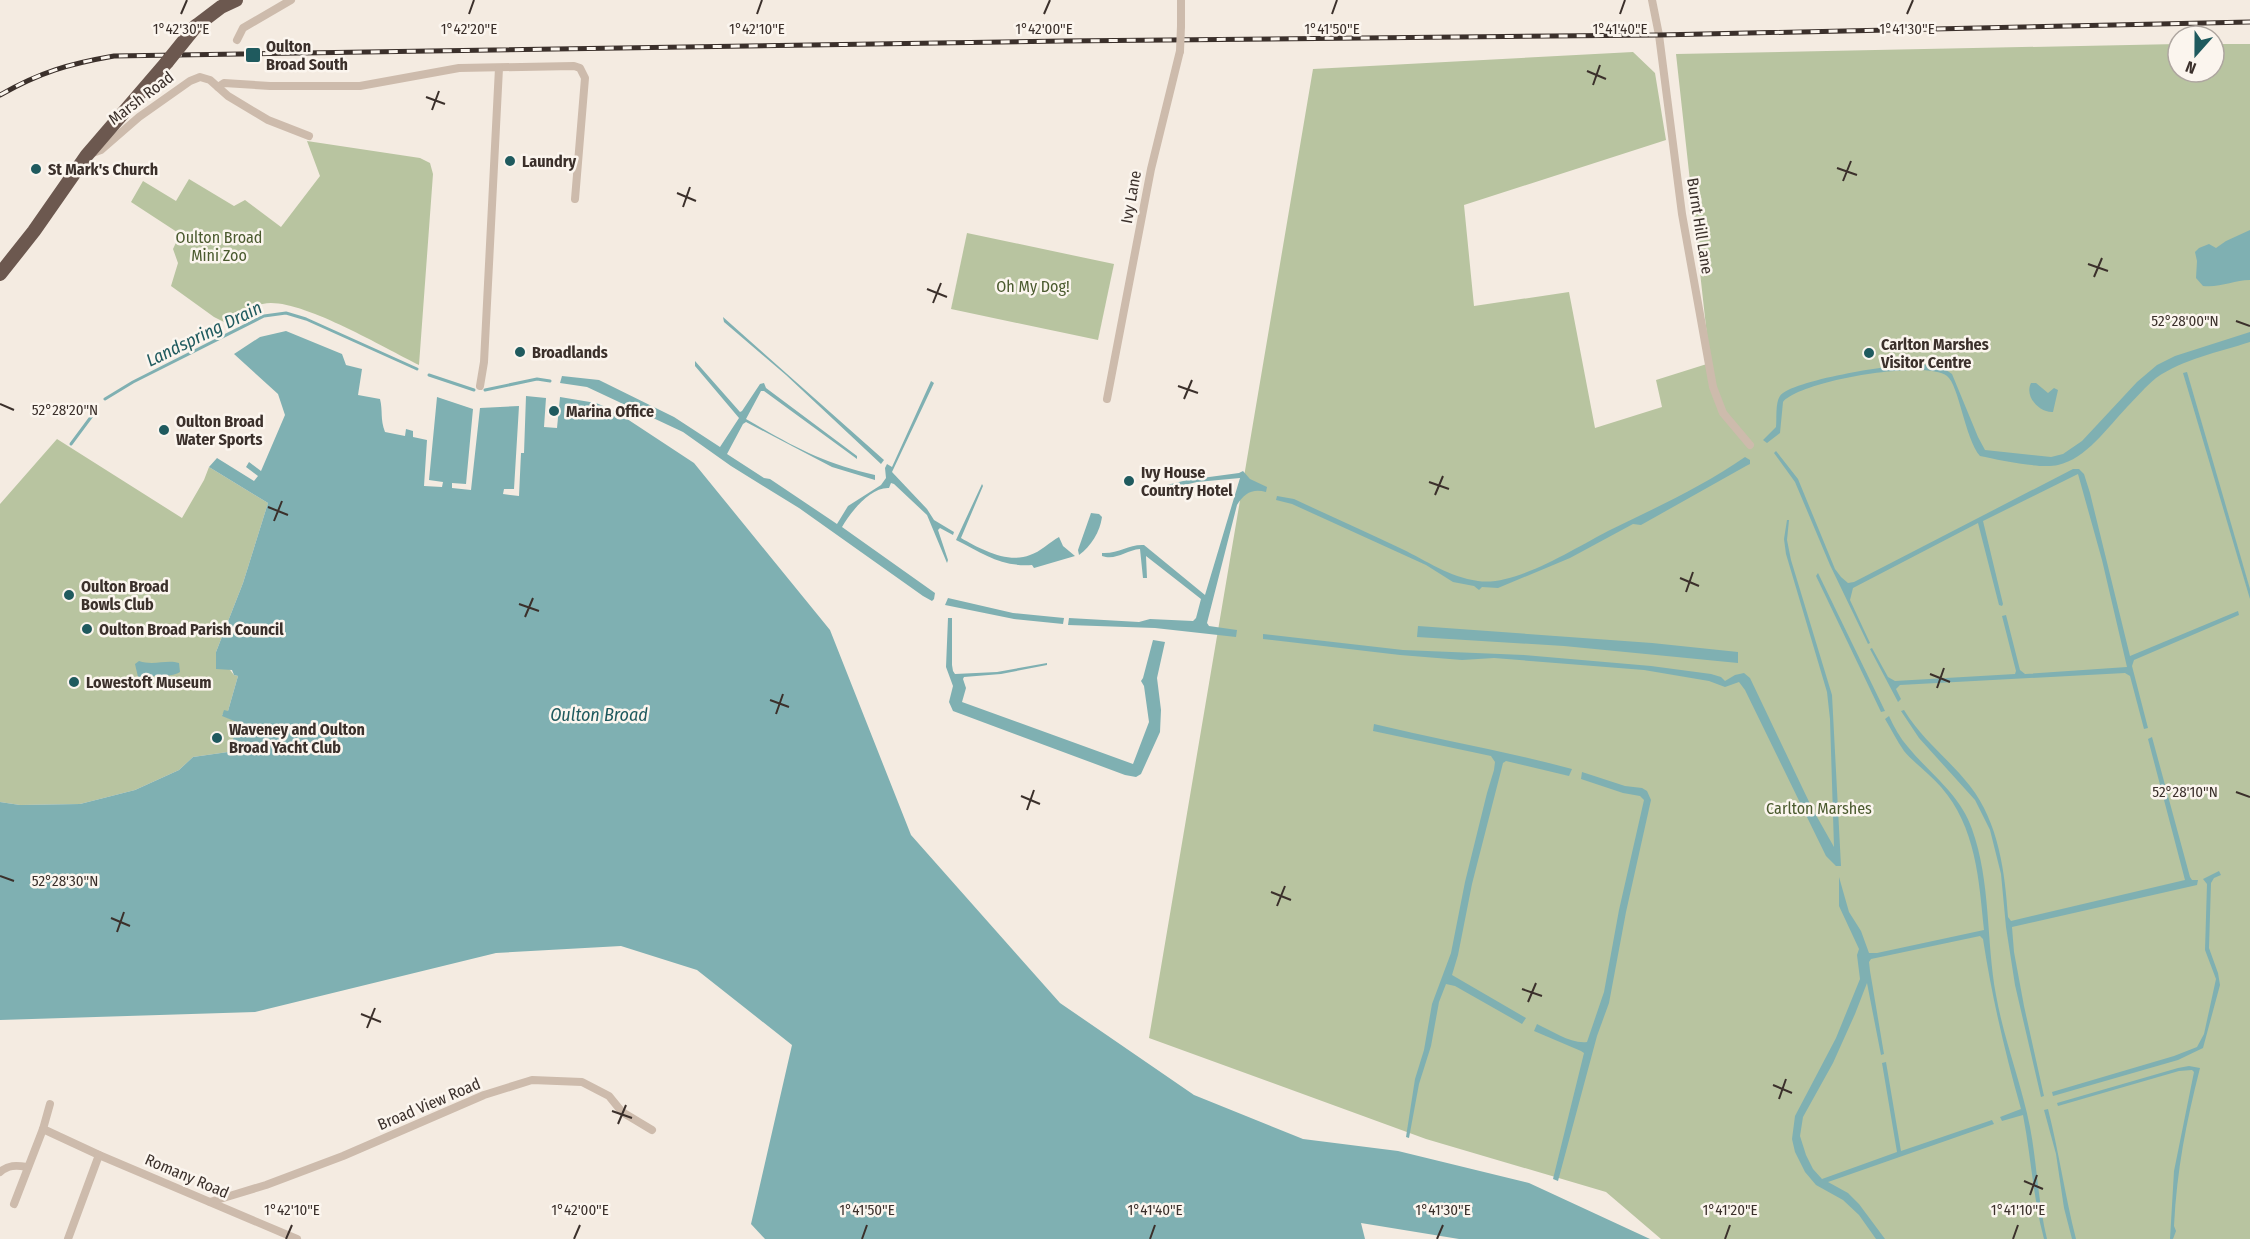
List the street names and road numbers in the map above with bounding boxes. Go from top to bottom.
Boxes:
street label: Marsh Road [105,67,177,129]
street label: Ivy Lane [1117,169,1145,225]
street label: Burnt Hill Lane [1683,177,1717,276]
street label: Broad View Road [375,1074,483,1134]
street label: Romany Road [142,1150,232,1202]

